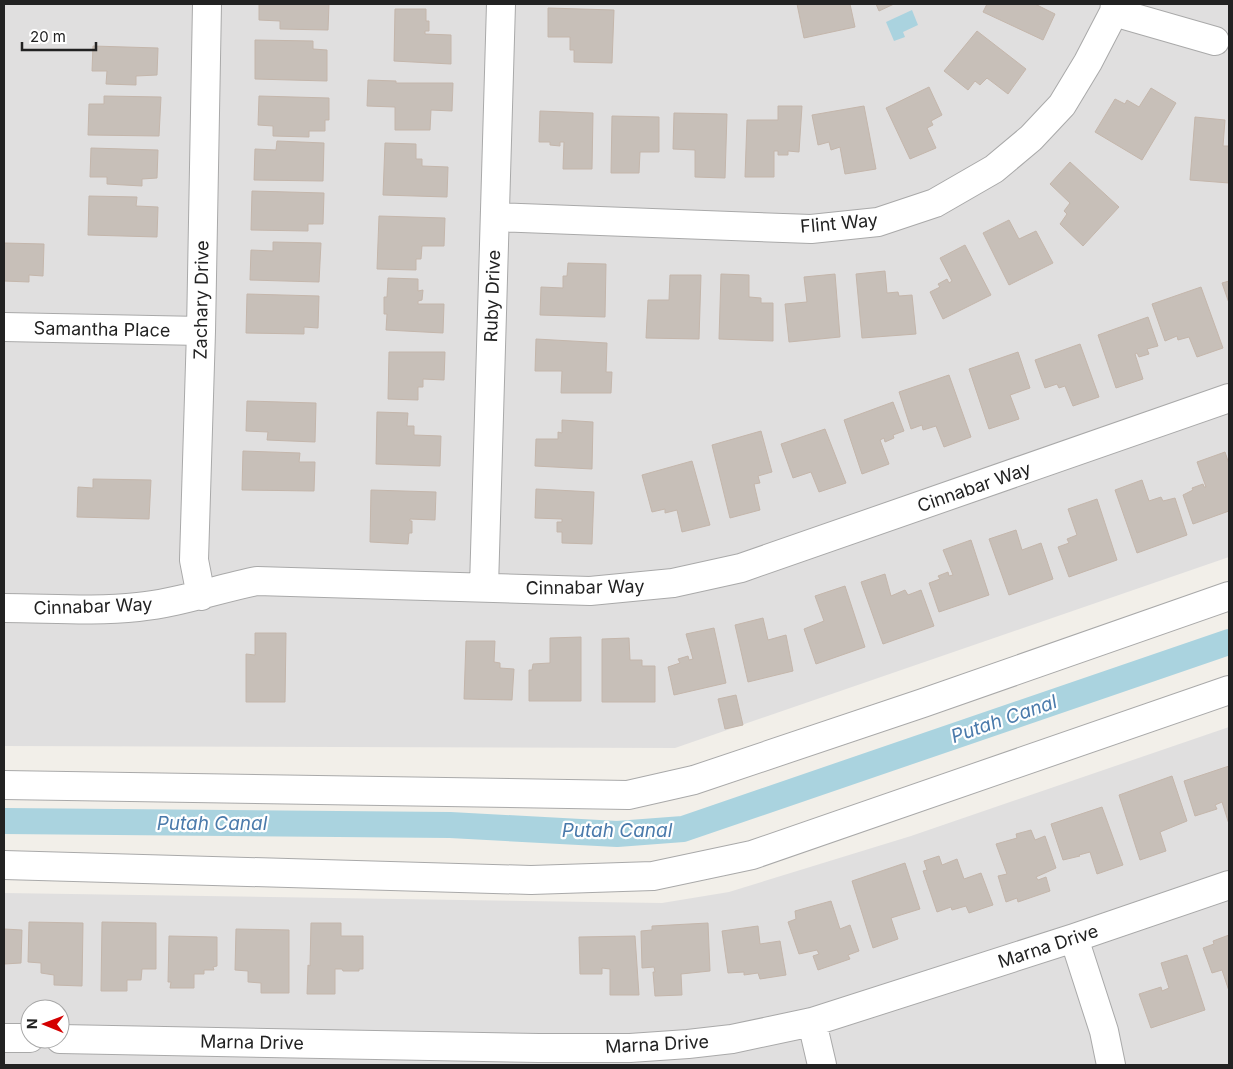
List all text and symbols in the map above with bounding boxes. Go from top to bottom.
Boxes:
scale bar [22,20,96,52]
text: 20 m [30,27,66,46]
street label: Flint Way [799,209,879,237]
street label: Zachary Drive [189,240,213,360]
street label: Ruby Drive [480,249,504,343]
street label: Samantha Place [34,317,170,341]
street label: Cinnabar Way [914,458,1034,516]
street label: Cinnabar Way [525,575,645,599]
street label: Cinnabar Way [33,593,153,619]
water label: Putah Canal [948,690,1060,748]
water label: Putah Canal [157,812,268,835]
water label: Putah Canal [562,819,673,842]
street label: Marna Drive [995,920,1101,972]
north arrow [20,999,70,1049]
text: N [23,1018,40,1029]
street label: Marna Drive [200,1031,304,1053]
street label: Marna Drive [605,1031,709,1057]

